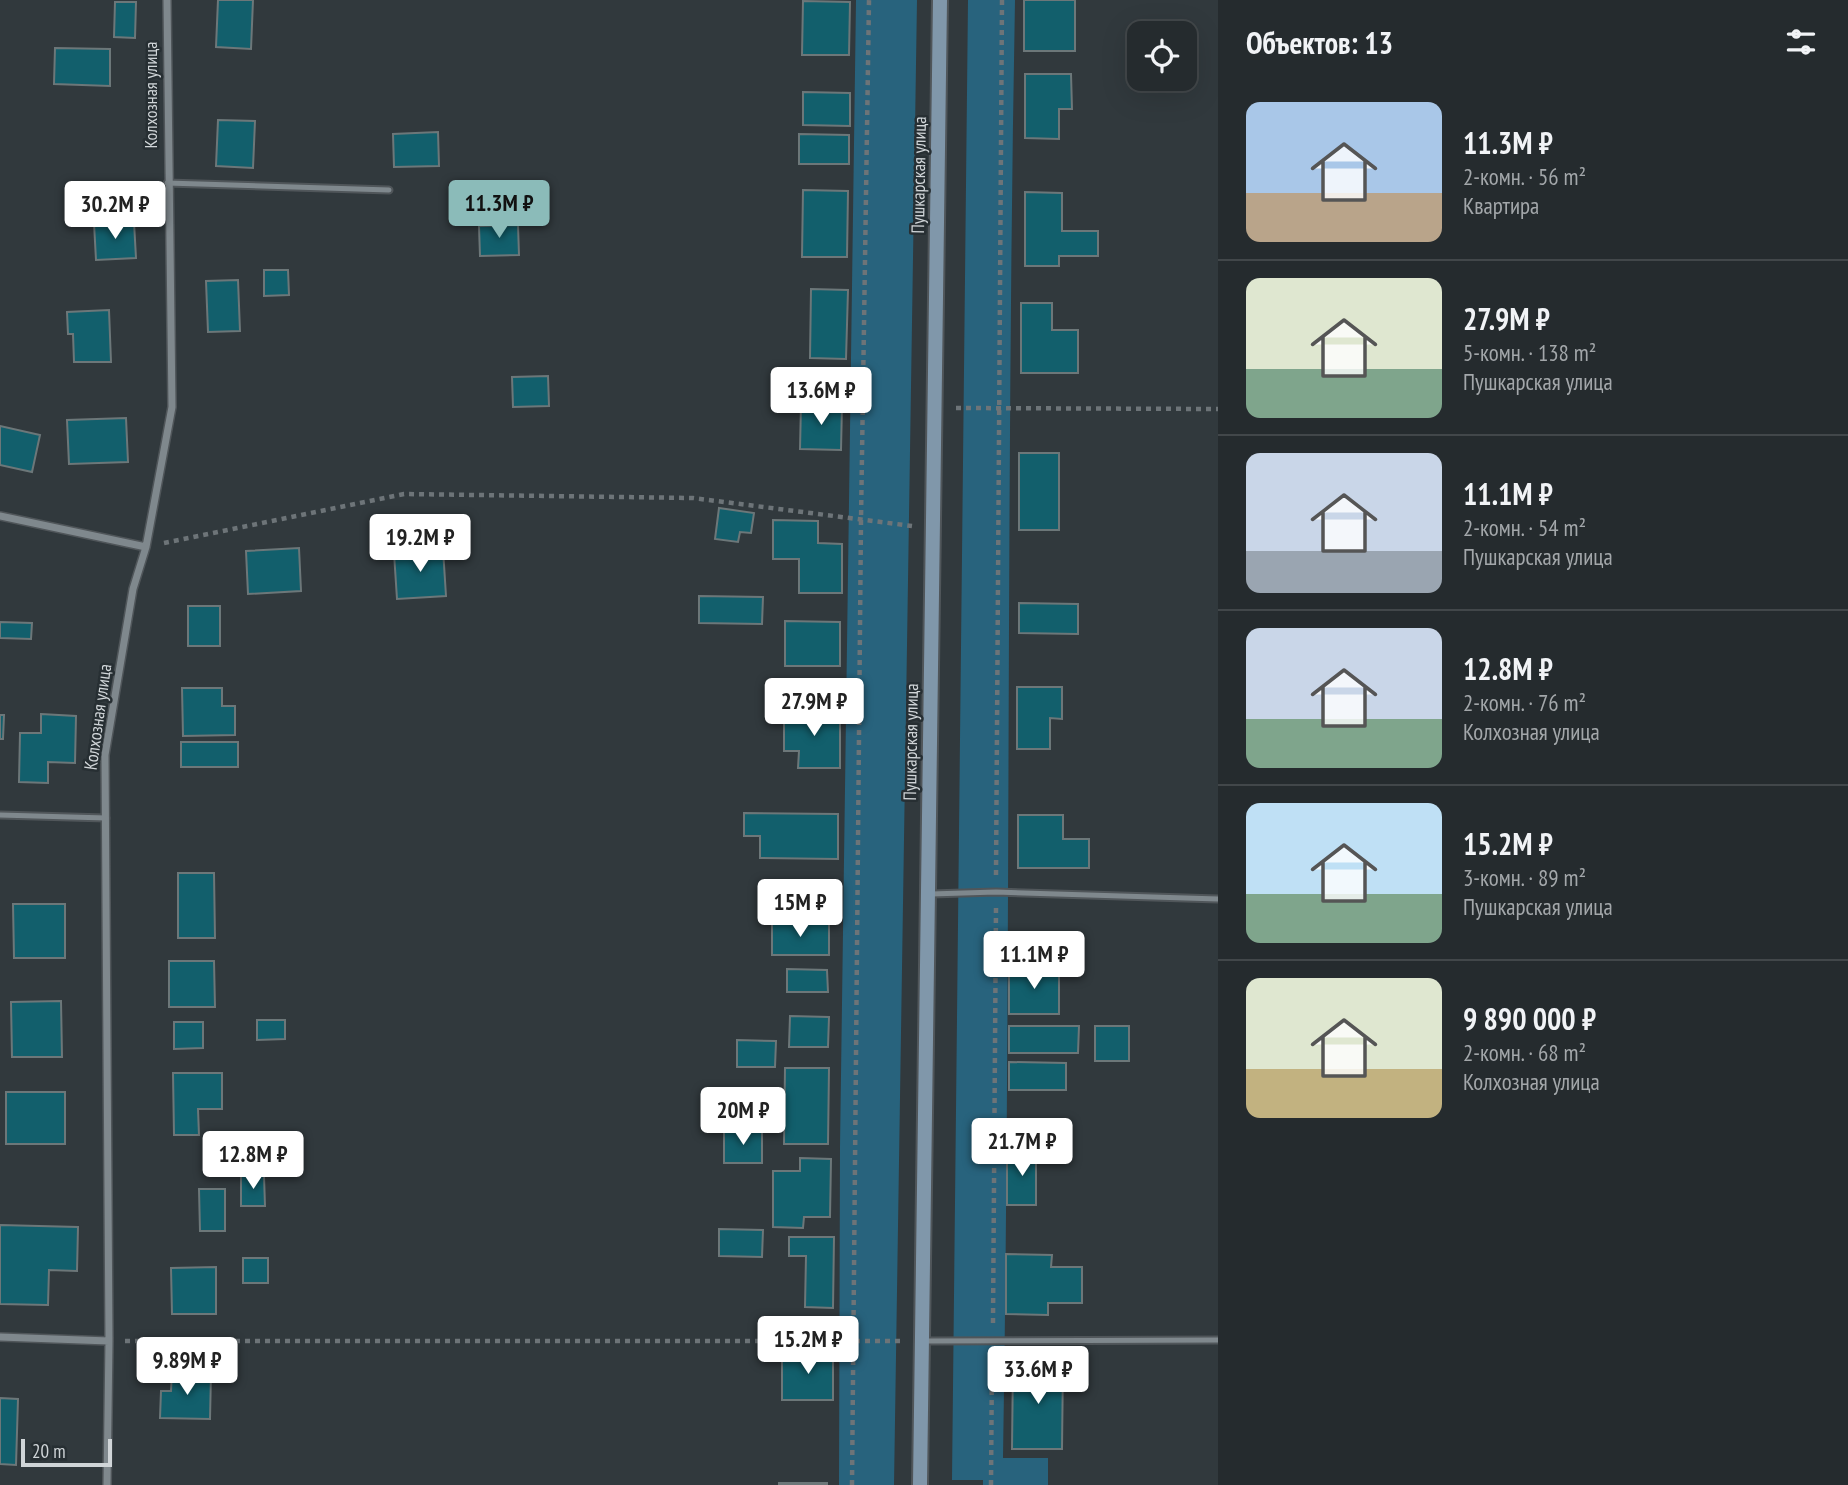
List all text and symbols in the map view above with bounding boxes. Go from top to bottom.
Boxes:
map controls [1127,21,1197,91]
button: locate [1127,21,1197,91]
text: Объектов: 13 [1246,23,1393,62]
icon: filters [1782,23,1820,61]
street label: Колхозная улица [139,42,162,148]
street label: Пушкарская улица [906,116,931,234]
text: 11.3M ₽ [1463,123,1553,162]
icon: home [1302,130,1386,214]
text: 2-комн. · 56 m² [1463,162,1586,191]
pin: 11.3M ₽ [434,180,564,240]
pin: 30.2M ₽ [50,182,180,241]
text: 11.3M ₽ [465,188,533,217]
text: 30.2M ₽ [81,189,149,218]
text: Квартира [1463,191,1539,220]
text: 27.9M ₽ [1463,299,1550,338]
icon: home [1302,306,1386,390]
text: 5-комн. · 138 m² [1463,338,1596,367]
text: Пушкарская улица [1463,367,1613,396]
pin: 13.6M ₽ [756,368,886,427]
text: 13.6M ₽ [787,375,855,404]
text: 11.1M ₽ [1463,474,1553,513]
icon: home [1302,481,1386,565]
text: 2-комн. · 54 m² [1463,513,1586,542]
pin: 19.2M ₽ [355,514,485,574]
text: 19.2M ₽ [386,522,454,551]
text: Пушкарская улица [1463,542,1613,571]
text: 12.8M ₽ [1463,649,1553,688]
icon: home [1302,656,1386,740]
street label: Колхозная улица [79,662,116,771]
pin: 27.9M ₽ [749,678,879,738]
street label: Пушкарская улица [898,683,923,801]
text: 27.9M ₽ [781,686,847,715]
text: 2-комн. · 76 m² [1463,688,1586,717]
text: Колхозная улица [1463,717,1600,746]
text: 15.2M ₽ [1463,824,1553,863]
icon: home [1302,831,1386,915]
text: 3-комн. · 89 m² [1463,863,1586,892]
pin: 15M ₽ [751,880,849,939]
text: 15M ₽ [774,887,826,916]
text: Пушкарская улица [1463,892,1613,921]
pin: 11.1M ₽ [969,932,1099,991]
text: 11.1M ₽ [1000,939,1068,968]
text: 9 890 000 ₽ [1463,999,1596,1038]
icon: home [1302,1006,1386,1090]
text: 2-комн. · 68 m² [1463,1038,1586,1067]
text: Колхозная улица [1463,1067,1600,1096]
pin: 20M ₽ [694,1088,792,1147]
text: 20M ₽ [717,1095,769,1124]
pin: 21.7M ₽ [957,1118,1087,1178]
text: 21.7M ₽ [988,1126,1056,1155]
pin: 12.8M ₽ [188,1132,318,1191]
text: 12.8M ₽ [219,1139,287,1168]
pin: 15.2M ₽ [743,1316,873,1376]
text: 15.2M ₽ [774,1324,842,1353]
pin: 9.89M ₽ [122,1338,252,1397]
text: 9.89M ₽ [153,1345,221,1374]
pin: 33.6M ₽ [973,1346,1103,1406]
text: 33.6M ₽ [1004,1354,1072,1383]
scale bar [21,1436,112,1468]
text: 20 m [32,1439,66,1463]

